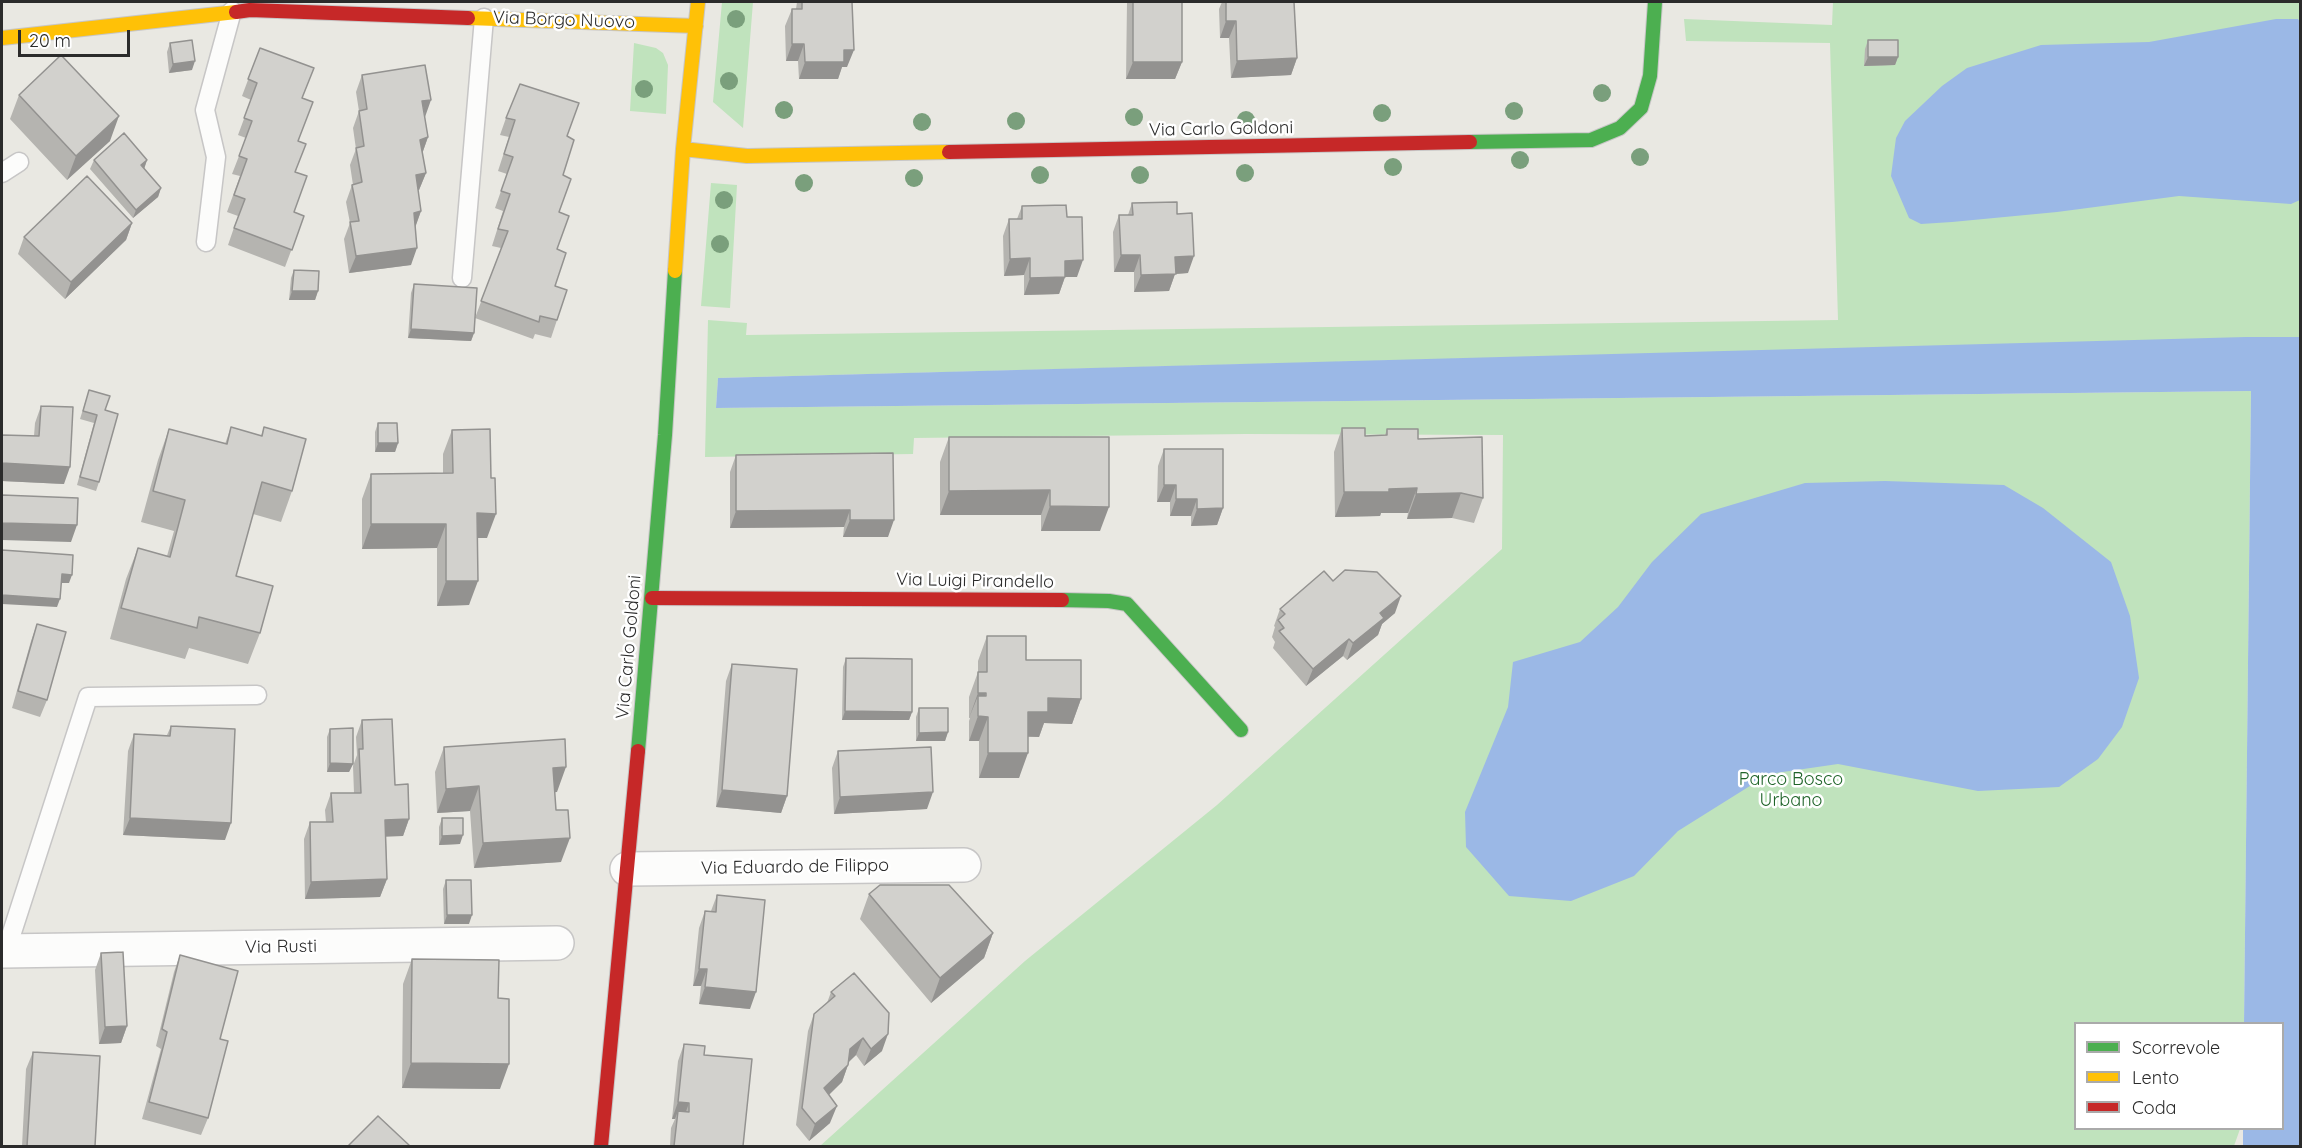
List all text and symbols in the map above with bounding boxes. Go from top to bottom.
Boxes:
street label: Via Borgo Nuovo [493,7,635,33]
scale bar [21,18,134,56]
text: 20 m [29,29,71,52]
street label: Via Carlo Goldoni [1149,117,1293,141]
street label: Via Luigi Pirandello [896,569,1054,593]
street label: Via Carlo Goldoni [612,574,646,720]
park label: Parco Bosco Urbano [1739,769,1843,812]
street label: Via Eduardo de Filippo [701,855,889,879]
street label: Via Rusti [245,936,317,958]
legend [2074,1022,2284,1130]
text: Scorrevole [2132,1036,2220,1059]
text: Lento [2132,1066,2179,1089]
text: Coda [2132,1096,2176,1119]

